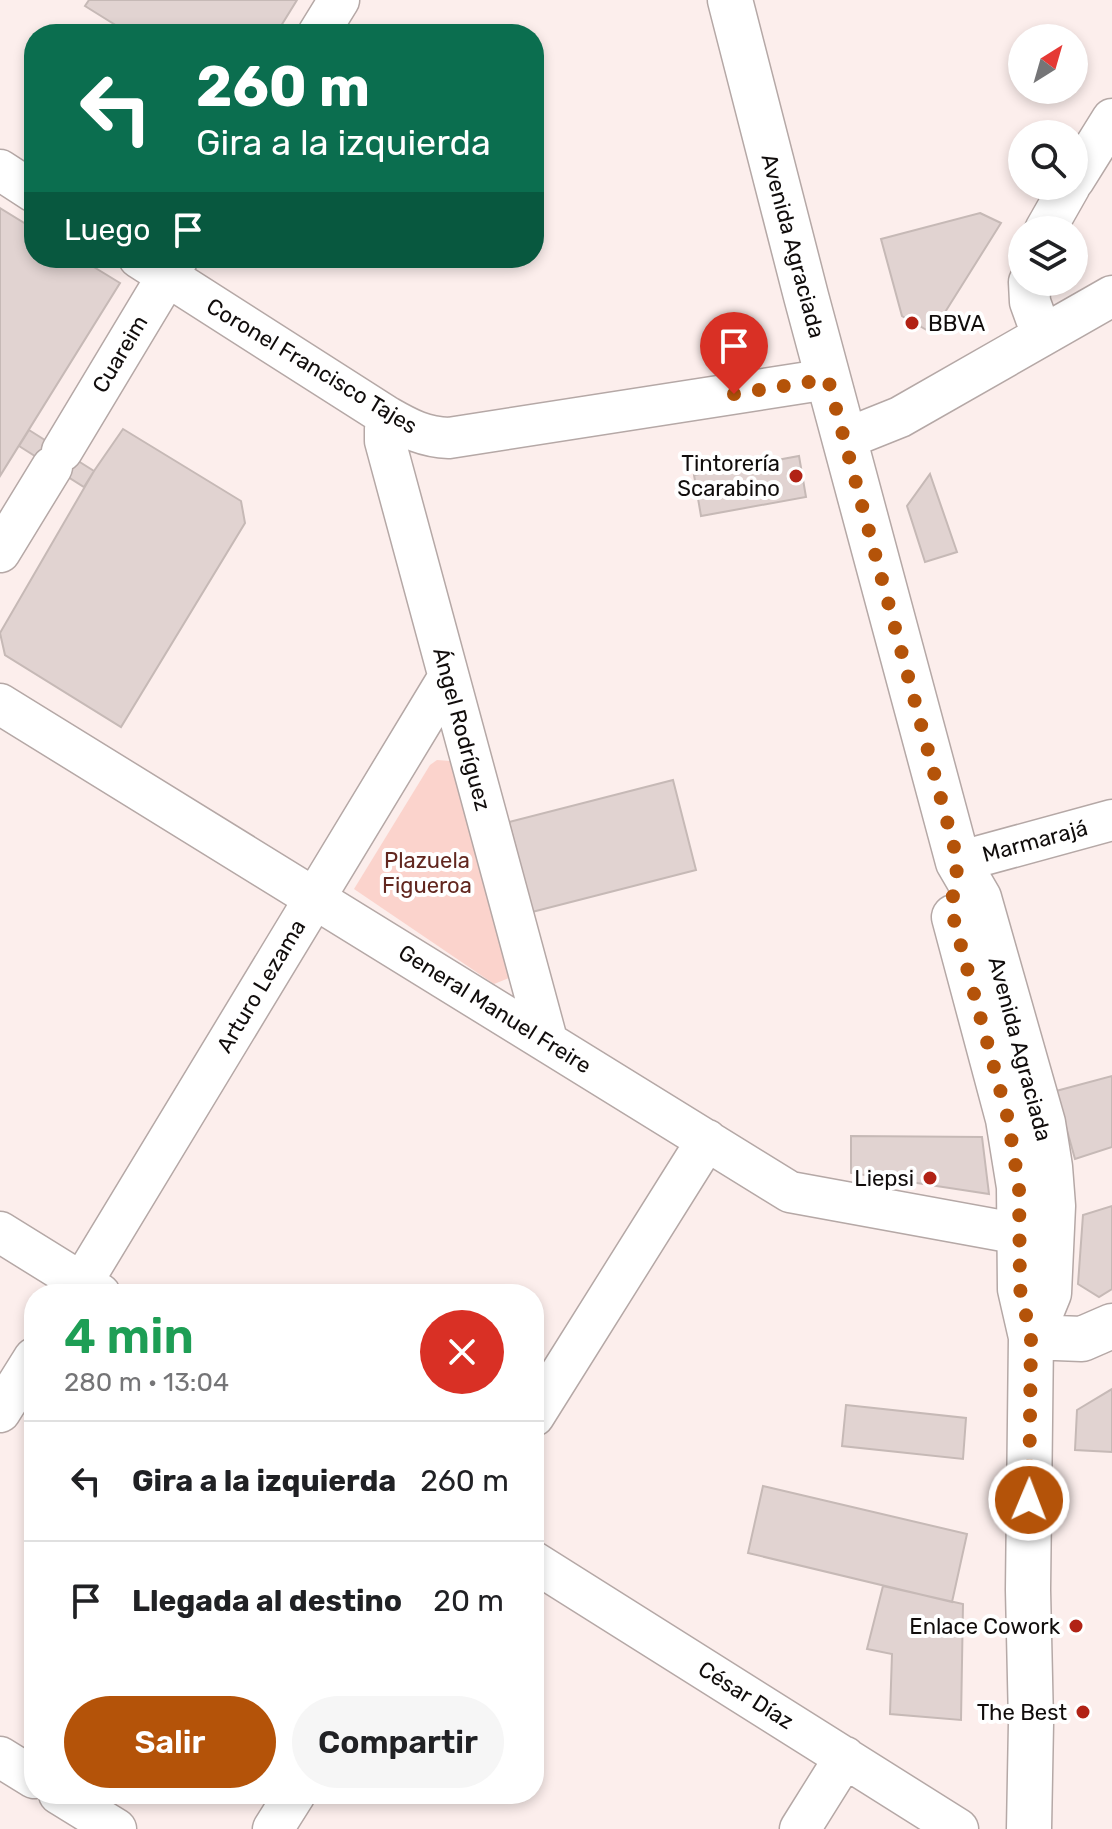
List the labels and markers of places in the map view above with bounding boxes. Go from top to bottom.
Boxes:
place label: BBVA [928,310,985,337]
pin [700,312,768,394]
marker: BBVA [903,314,921,332]
place label: Tintorería Scarabino [677,450,780,502]
marker: Tintorería Scarabino [787,467,805,485]
place label: Liepsi [854,1165,914,1192]
marker: Liepsi [921,1169,939,1187]
place label: Enlace Cowork [909,1613,1061,1640]
marker: Enlace Cowork [1067,1617,1085,1635]
place label: The Best [977,1699,1067,1726]
marker: The Best [1074,1703,1092,1721]

